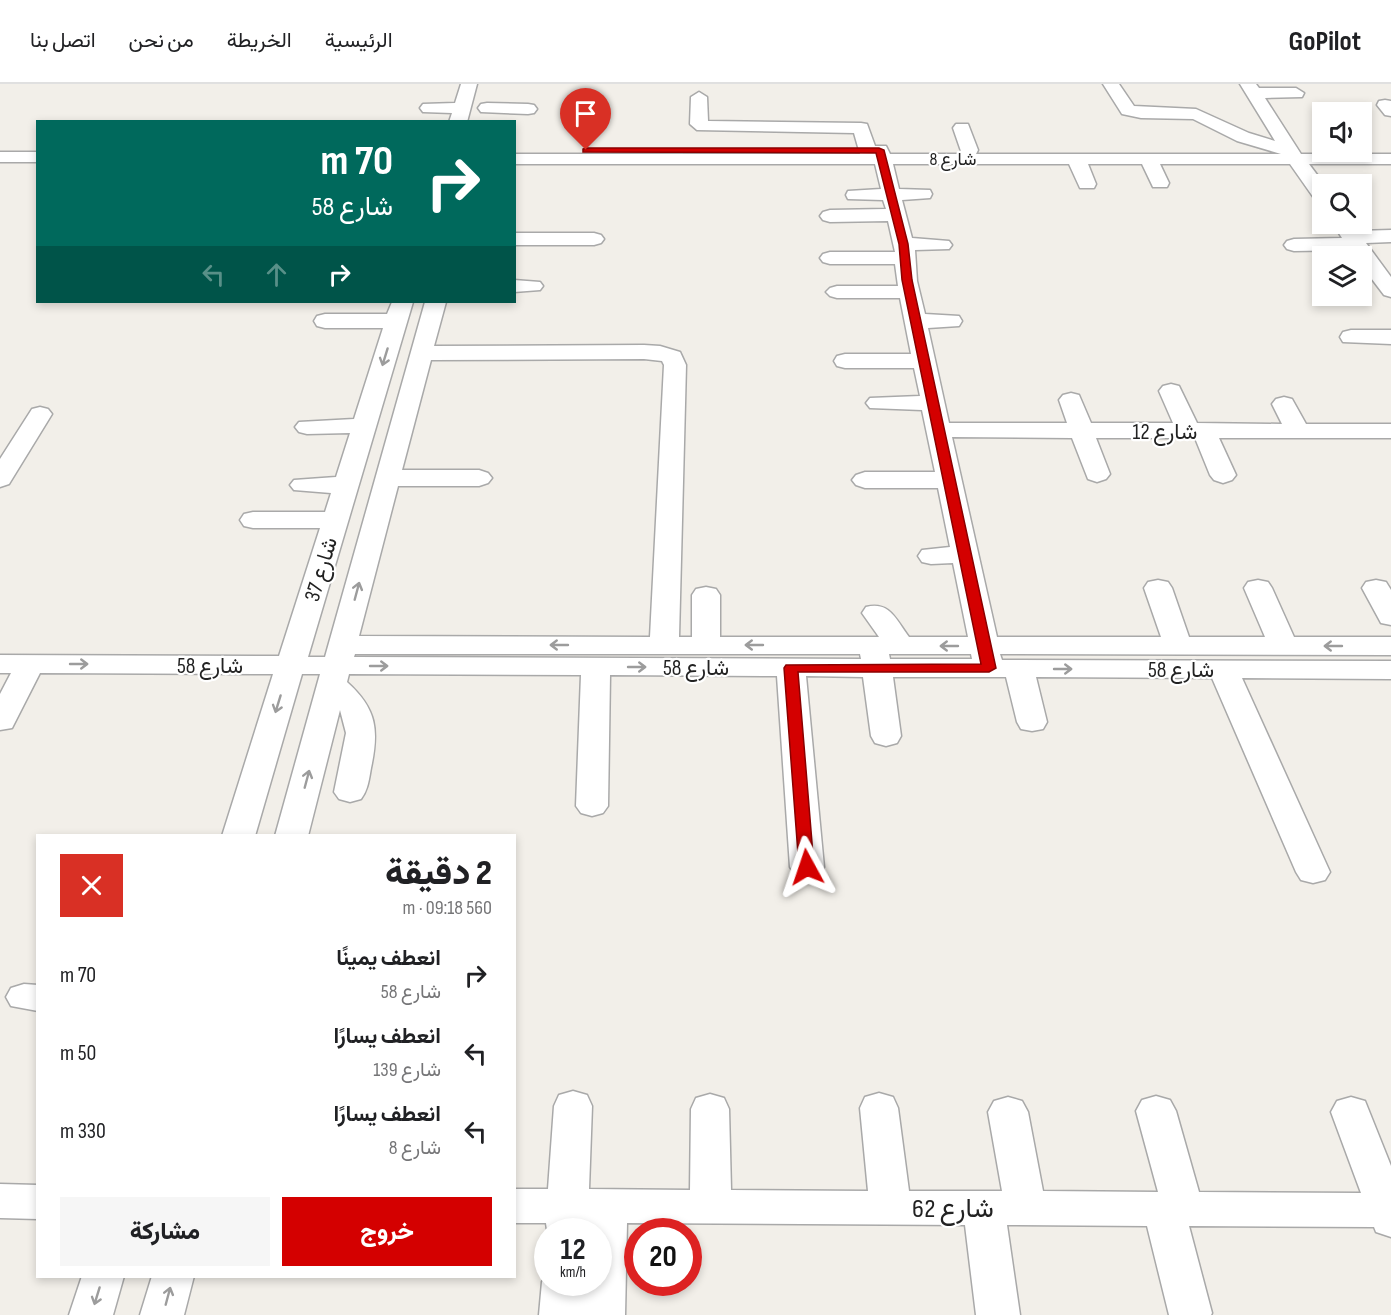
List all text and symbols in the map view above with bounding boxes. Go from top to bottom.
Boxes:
text: GoPilot [1289,25,1361,58]
text: اتصل بنا [30,28,96,53]
text: من نحن [129,28,194,53]
text: الخريطة [227,28,292,53]
text: الرئيسية [325,28,393,53]
pin [560,88,611,150]
icon: arrive [569,97,602,130]
map controls [1312,102,1372,306]
button: sound [1312,102,1372,162]
text: 70 m [320,136,393,187]
icon: right [414,144,492,222]
street label: شارع 8 [930,149,976,171]
button: search [1312,174,1372,234]
text: شارع 58 [312,191,393,223]
button: layers [1312,246,1372,306]
icon: left [197,258,230,291]
icon: ahead [260,258,293,291]
icon: right [323,258,356,291]
one-way arrow [379,347,390,366]
street label: شارع 12 [1133,419,1197,446]
street label: شارع 37 [299,534,344,605]
one-way arrow [352,582,364,601]
one-way arrow [549,639,569,651]
one-way arrow [744,639,764,651]
one-way arrow [939,640,959,652]
one-way arrow [1323,640,1343,652]
street label: شارع 58 [177,653,243,680]
street label: شارع 58 [663,655,729,682]
street label: شارع 58 [1148,657,1214,684]
one-way arrow [69,658,89,670]
one-way arrow [369,660,389,672]
one-way arrow [627,661,647,673]
one-way arrow [1053,663,1073,675]
one-way arrow [272,694,283,713]
one-way arrow [301,770,313,789]
position arrow [775,835,839,899]
text: 2 دقيقة [385,852,492,895]
button: close [60,854,123,917]
text: 560 m · 09:18 [403,896,492,920]
text: انعطف يمينًا [336,945,441,972]
icon: right [459,959,492,992]
text: 70 m [60,962,96,989]
text: شارع 58 [381,980,441,1004]
text: انعطف يسارًا [333,1023,441,1050]
icon: left [459,1037,492,1070]
text: 50 m [60,1040,96,1067]
text: شارع 139 [373,1058,441,1082]
text: انعطف يسارًا [333,1101,441,1128]
icon: left [459,1115,492,1148]
text: 330 m [60,1118,106,1145]
text: شارع 8 [389,1136,441,1160]
street label: شارع 62 [912,1193,994,1226]
button: مشاركة [60,1197,270,1266]
button: خروج [282,1197,492,1266]
speed limit sign: 20 [624,1218,702,1296]
text: 12 [560,1232,586,1268]
text: km/h [560,1263,586,1282]
one-way arrow [91,1286,102,1305]
one-way arrow [162,1287,174,1306]

